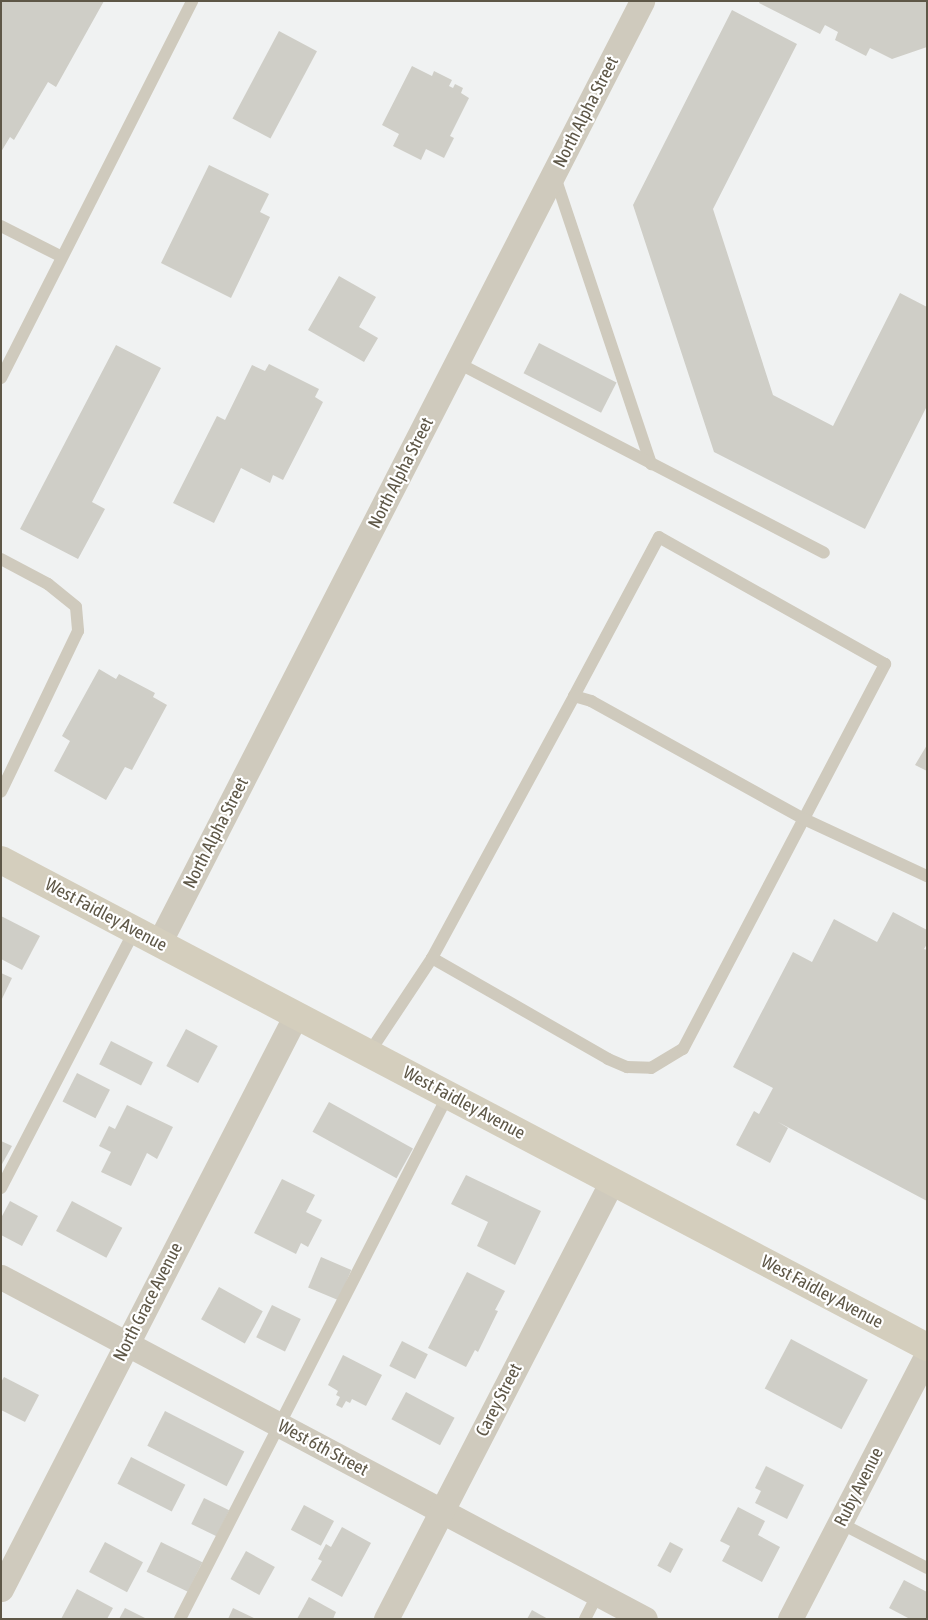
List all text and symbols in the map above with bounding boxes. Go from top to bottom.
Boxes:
street label: North Alpha Street [549,53,623,171]
street label: North Alpha Street [364,414,438,532]
street label: North Alpha Street [179,774,253,892]
street label: West Faidley Avenue [41,874,171,956]
street label: West Faidley Avenue [399,1062,529,1144]
street label: North Grace Avenue [109,1239,187,1365]
street label: West Faidley Avenue [757,1251,887,1333]
street label: Carey Street [471,1360,527,1440]
street label: West 6th Street [274,1415,372,1481]
street label: Ruby Avenue [830,1444,888,1530]

